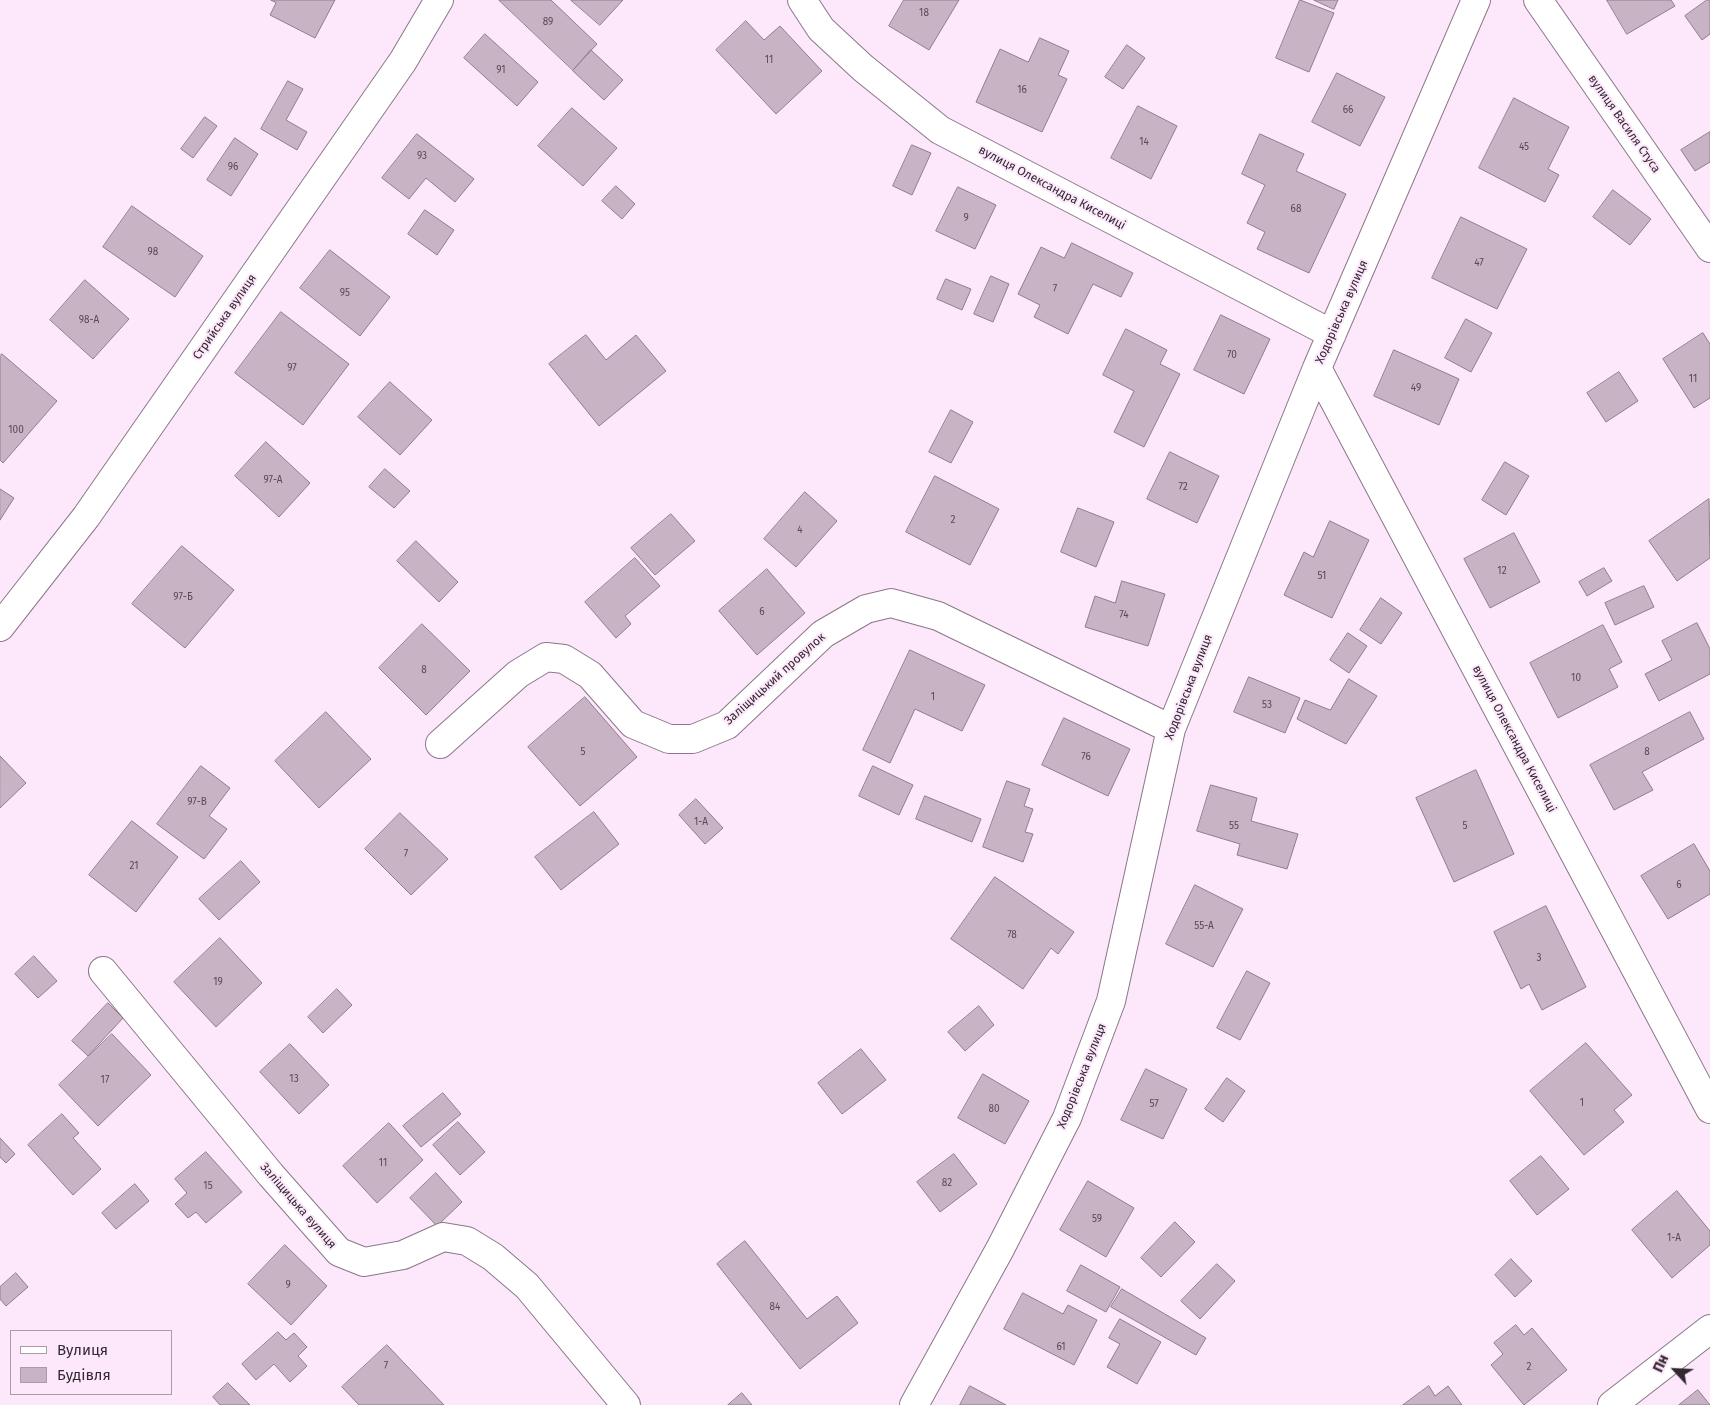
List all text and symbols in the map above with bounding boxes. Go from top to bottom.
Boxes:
house number: 18 [919,7,929,19]
house number: 89 [543,16,553,28]
house number: 11 [765,54,773,66]
house number: 91 [496,64,506,76]
street label: вулиця Василя Стуса [1585,72,1663,176]
house number: 16 [1017,84,1027,96]
house number: 66 [1343,104,1353,116]
house number: 14 [1139,136,1149,148]
house number: 45 [1519,141,1529,153]
street label: вулиця Олександра Киселиці [976,143,1128,233]
house number: 93 [417,150,427,162]
house number: 96 [228,161,238,173]
house number: 68 [1291,203,1301,215]
house number: 9 [963,212,969,224]
house number: 98 [148,246,158,258]
house number: 47 [1474,257,1484,269]
street label: Ходорівська вулиця [1313,258,1371,366]
street label: Стрийська вулиця [190,272,260,362]
house number: 7 [1053,283,1057,295]
house number: 95 [340,287,350,299]
house number: 98-А [79,314,99,326]
house number: 70 [1227,349,1237,361]
house number: 97 [287,362,297,374]
house number: 11 [1689,373,1697,385]
house number: 49 [1411,382,1421,394]
house number: 100 [8,424,24,436]
house number: 97-А [263,474,283,486]
house number: 72 [1178,481,1188,493]
house number: 2 [951,514,955,526]
house number: 4 [797,524,803,536]
house number: 12 [1497,565,1507,577]
house number: 51 [1318,570,1326,582]
house number: 97-Б [173,591,193,603]
house number: 6 [759,606,765,618]
house number: 74 [1119,609,1129,621]
street label: Заліщицький провулок [722,630,828,728]
street label: Ходорівська вулиця [1162,632,1216,742]
street label: вулиця Олександра Киселиці [1469,663,1559,815]
house number: 8 [421,664,427,676]
house number: 10 [1571,672,1581,684]
house number: 1 [931,691,935,703]
house number: 53 [1262,699,1272,711]
house number: 5 [580,746,586,758]
house number: 8 [1644,746,1650,758]
house number: 76 [1081,751,1091,763]
house number: 97-В [187,796,207,808]
house number: 1-А [694,816,708,828]
house number: 55 [1229,820,1239,832]
house number: 5 [1462,820,1468,832]
house number: 7 [404,848,408,860]
house number: 21 [129,860,139,872]
house number: 6 [1676,879,1682,891]
house number: 55-А [1194,920,1214,932]
house number: 78 [1007,929,1017,941]
house number: 3 [1537,952,1541,964]
house number: 19 [213,976,223,988]
street label: Ходорівська вулиця [1054,1021,1110,1131]
house number: 13 [289,1073,299,1085]
house number: 17 [101,1074,109,1086]
house number: 1 [1580,1097,1584,1109]
house number: 57 [1149,1098,1159,1110]
house number: 80 [988,1103,1000,1115]
house number: 11 [379,1157,387,1169]
street label: Заліщицька вулиця [257,1160,339,1252]
house number: 82 [942,1177,952,1189]
house number: 15 [203,1180,213,1192]
house number: 59 [1092,1213,1102,1225]
house number: 1-А [1667,1232,1681,1244]
house number: 9 [285,1279,291,1291]
house number: 84 [770,1301,780,1313]
legend [10,1330,172,1395]
text: Вулиця [57,1341,108,1359]
house number: 61 [1056,1341,1066,1353]
north arrow [1650,1345,1700,1395]
text: Пн [1650,1352,1672,1375]
house number: 7 [384,1360,388,1372]
house number: 2 [1527,1361,1531,1373]
text: Будівля [57,1366,111,1384]

